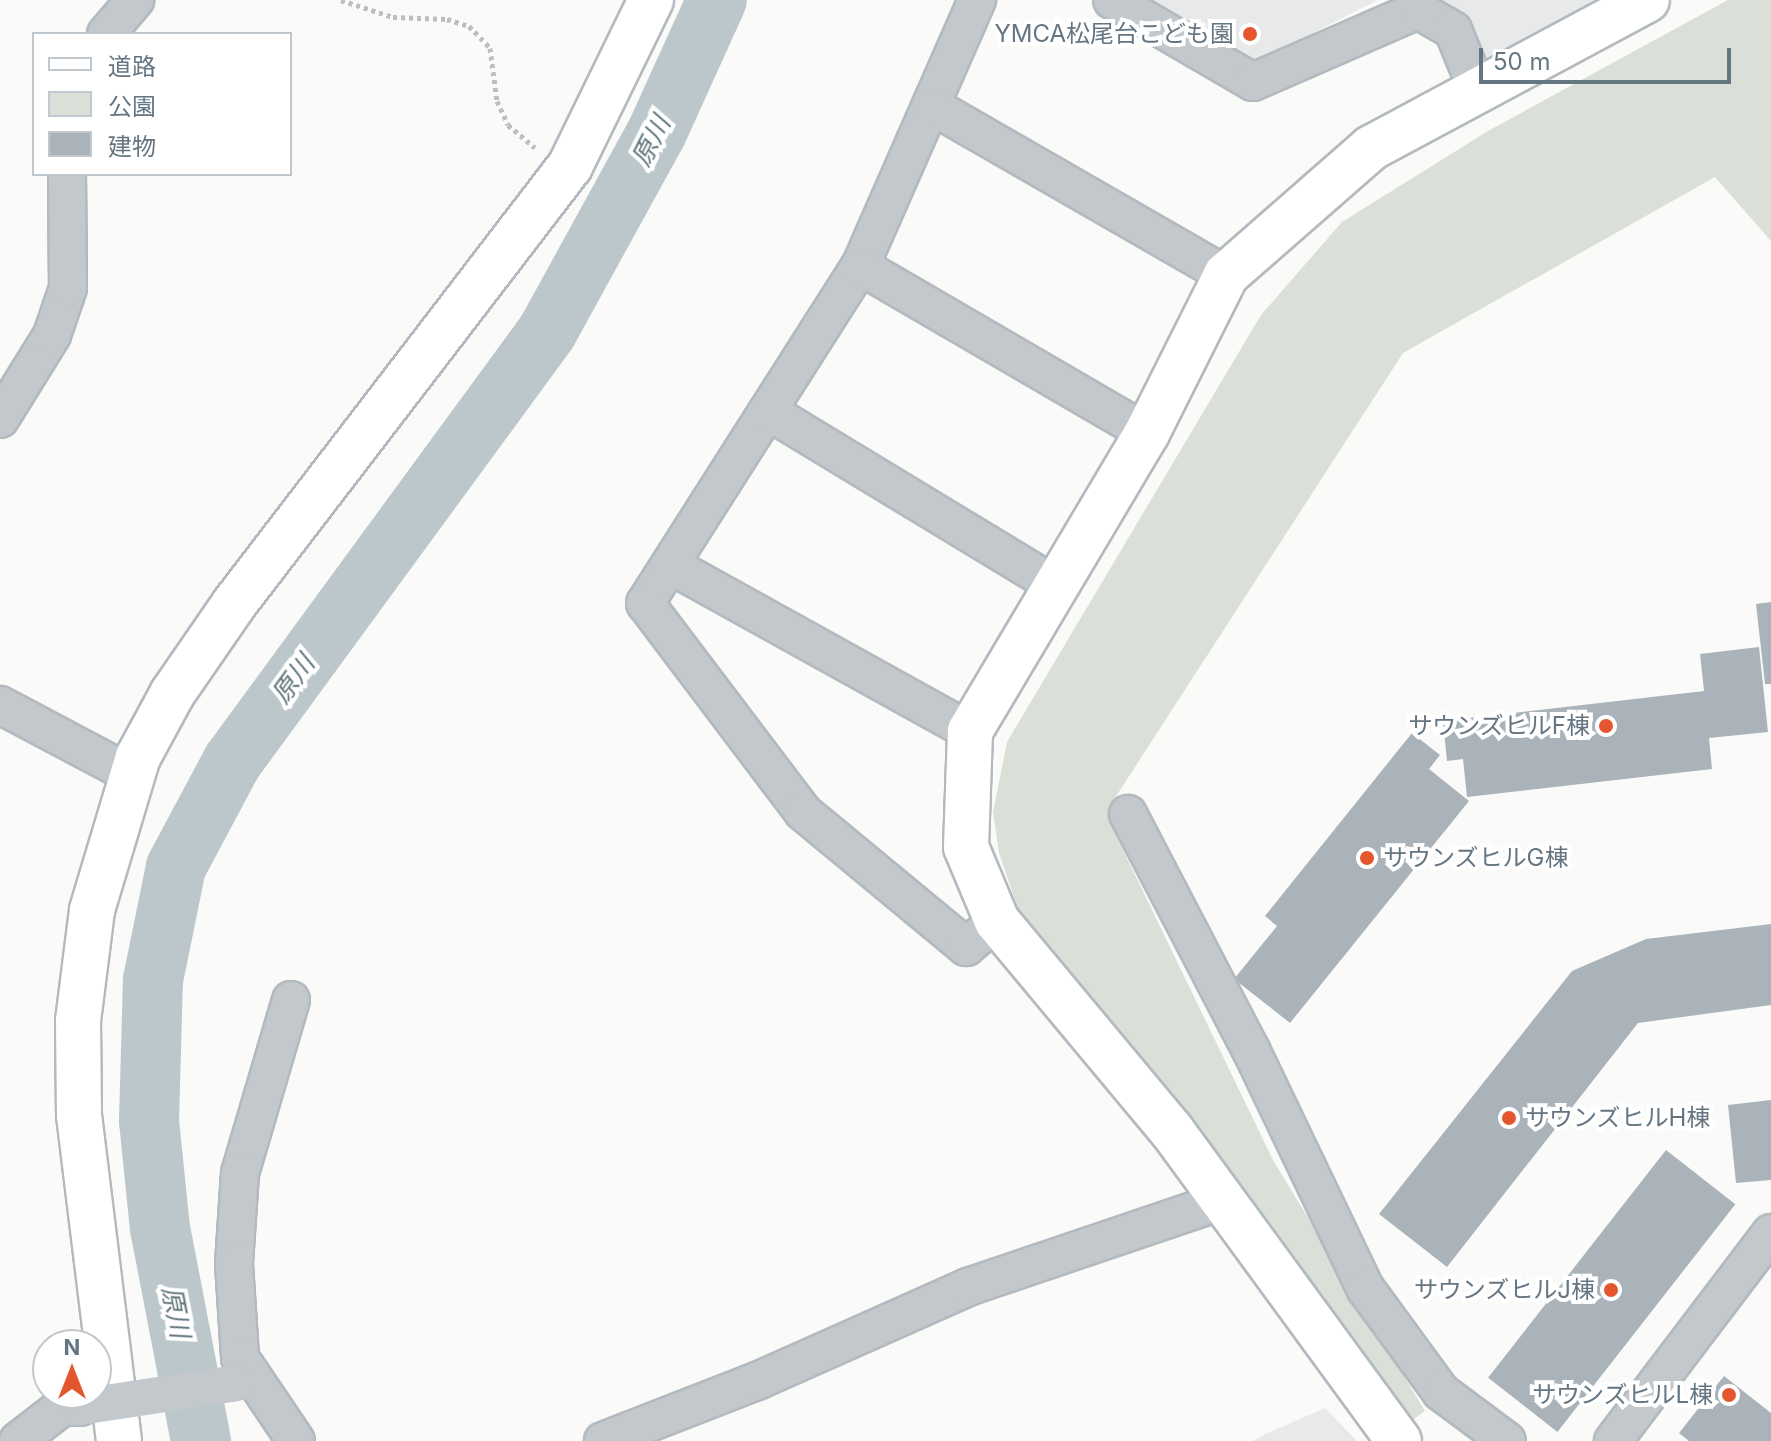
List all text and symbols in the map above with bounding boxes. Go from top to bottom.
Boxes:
place label: YMCA松尾台こども園 [994,20,1234,48]
marker: YMCA松尾台こども園 [1241,25,1259,43]
legend [32,32,292,176]
scale bar [1483,32,1735,82]
text: 50 m [1493,47,1551,76]
text: 道路 [108,52,156,81]
text: 公園 [108,92,156,121]
water label: 原川 [625,111,677,171]
text: 建物 [108,132,156,161]
water label: 原川 [265,649,321,709]
place label: サウンズヒルF棟 [1408,712,1590,740]
marker: サウンズヒルF棟 [1597,717,1615,735]
place label: サウンズヒルG棟 [1383,844,1569,872]
marker: サウンズヒルG棟 [1358,849,1376,867]
place label: サウンズヒルH棟 [1525,1104,1711,1132]
marker: サウンズヒルH棟 [1500,1109,1518,1127]
place label: サウンズヒルJ棟 [1413,1276,1595,1304]
marker: サウンズヒルJ棟 [1602,1281,1620,1299]
water label: 原川 [156,1284,196,1340]
north arrow [32,1329,112,1409]
text: N [64,1334,80,1360]
place label: サウンズヒルL棟 [1531,1381,1713,1409]
marker: サウンズヒルL棟 [1720,1386,1738,1404]

